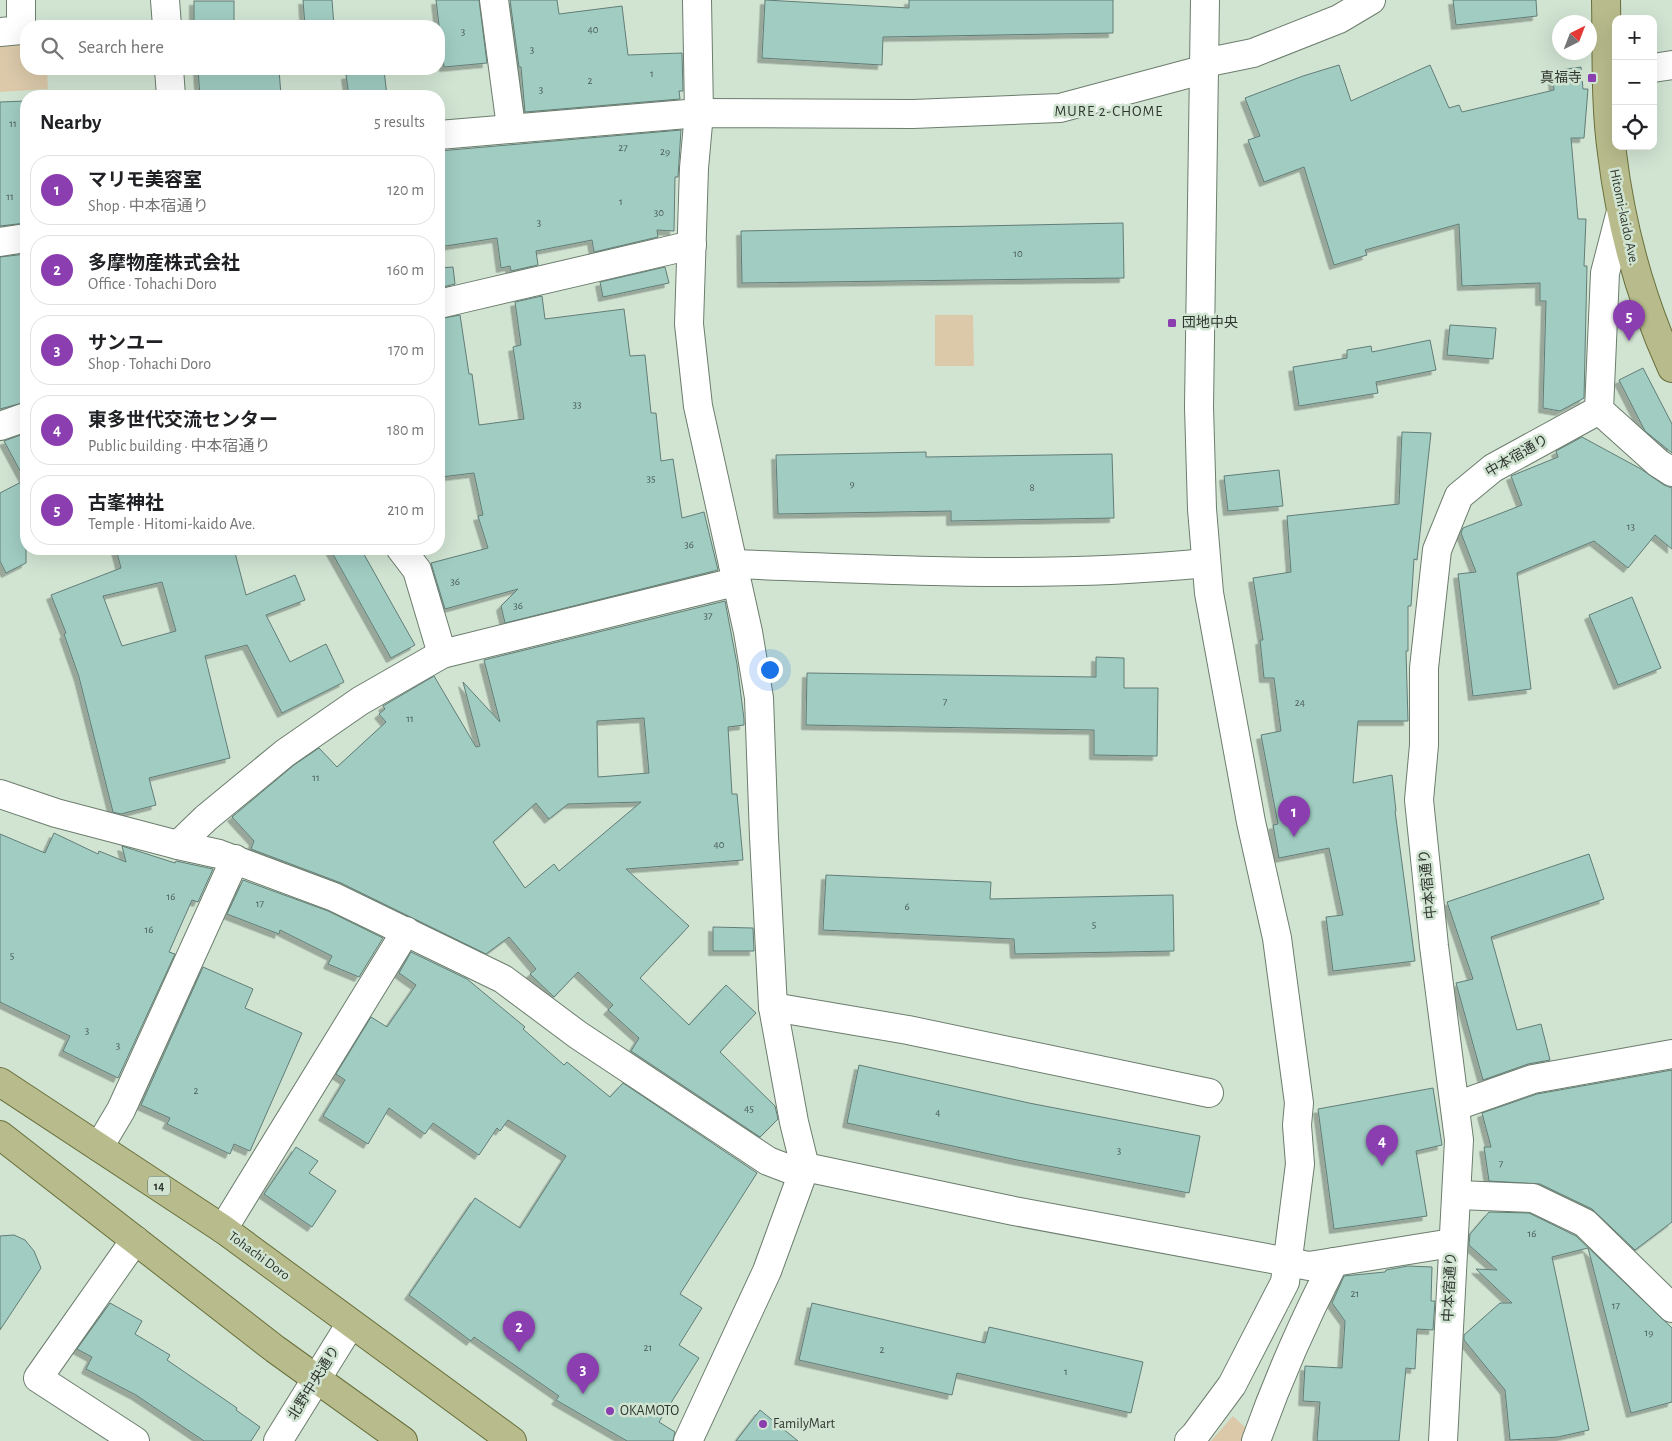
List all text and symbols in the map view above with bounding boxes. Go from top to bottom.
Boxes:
north arrow [1552,15,1597,60]
map controls [1612,15,1657,150]
button: + [1612,15,1657,60]
search box [20,20,445,75]
house number: 40 [587,24,599,35]
house number: 3 [461,26,466,37]
icon: search [38,34,66,62]
text: Search here [78,38,164,57]
house number: 3 [530,44,535,55]
button: − [1612,60,1657,105]
house number: 1 [650,68,654,79]
place label: 真福寺 [1540,70,1582,85]
marker: 真福寺 [1586,72,1598,84]
house number: 2 [587,75,593,86]
house number: 3 [539,84,544,95]
district label: MURE 2-CHOME [1054,104,1164,119]
button: locate [1612,105,1657,150]
text: Nearby [40,112,101,133]
text: 5 results [374,114,425,130]
house number: 11 [9,118,17,129]
house number: 27 [618,142,628,153]
house number: 29 [660,146,670,157]
street label: Hitomi-kaido Ave. [1607,168,1641,266]
text: マリモ美容室 [88,171,202,190]
text: 1 [54,182,60,198]
text: 120 m [387,182,424,198]
house number: 11 [6,191,14,202]
house number: 1 [619,196,623,207]
text: Shop · 中本宿通り [88,198,209,214]
house number: 30 [654,207,664,218]
house number: 3 [537,217,542,228]
house number: 10 [1013,248,1023,259]
text: 多摩物産株式会社 [88,254,240,273]
text: 2 [53,262,61,278]
text: 160 m [387,262,424,278]
text: Office · Tohachi Doro [88,276,217,292]
pin: 5 [1613,300,1645,341]
place label: 団地中央 [1182,315,1238,330]
marker: 団地中央 [1166,317,1178,329]
text: サンユー [88,334,164,353]
text: 3 [54,342,60,358]
text: 170 m [388,342,424,358]
text: Shop · Tohachi Doro [88,356,211,372]
house number: 33 [572,399,582,410]
text: 東多世代交流センター [88,411,278,430]
text: 4 [53,422,61,438]
text: 180 m [387,422,424,438]
street label: 中本宿通り [1483,432,1551,480]
text: Public building · 中本宿通り [88,438,270,454]
house number: 35 [646,473,656,484]
house number: 9 [849,478,855,489]
house number: 8 [1029,482,1035,493]
text: 古峯神社 [88,494,164,513]
text: 5 [54,502,60,518]
text: 210 m [387,502,424,518]
text: Temple · Hitomi-kaido Ave. [88,516,255,532]
house number: 13 [1627,521,1636,532]
house number: 36 [684,539,694,550]
house number: 36 [450,576,460,587]
house number: 36 [513,600,523,611]
house number: 37 [703,610,713,621]
your location [757,657,783,683]
house number: 7 [943,696,948,707]
house number: 24 [1295,697,1305,708]
house number: 11 [406,713,414,724]
house number: 11 [312,772,320,783]
pin: 1 [1278,796,1310,837]
house number: 40 [713,839,725,850]
street label: 中本宿通り [1416,848,1439,920]
house number: 16 [167,891,175,902]
house number: 17 [256,898,265,909]
house number: 6 [904,901,910,912]
house number: 5 [1092,919,1097,930]
house number: 16 [145,924,153,935]
house number: 5 [10,950,15,961]
house number: 3 [85,1025,90,1036]
house number: 3 [116,1040,121,1051]
house number: 2 [193,1085,199,1096]
house number: 45 [744,1103,754,1114]
house number: 4 [935,1107,941,1118]
pin: 4 [1366,1125,1398,1166]
house number: 3 [1117,1145,1122,1156]
house number: 7 [1499,1158,1504,1169]
road number: 14 [148,1176,170,1196]
house number: 16 [1528,1228,1536,1239]
street label: Tohachi Doro [226,1229,292,1283]
street label: 中本宿通り [1440,1252,1459,1322]
house number: 21 [1351,1288,1359,1299]
house number: 17 [1612,1300,1621,1311]
pin: 2 [503,1311,535,1352]
house number: 19 [1645,1327,1653,1338]
house number: 21 [644,1342,652,1353]
street label: 北野中央通り [284,1343,342,1422]
house number: 2 [879,1344,885,1355]
pin: 3 [567,1353,599,1394]
house number: 1 [1064,1366,1068,1377]
place label: OKAMOTO [620,1404,679,1418]
marker: OKAMOTO [604,1405,616,1417]
place label: FamilyMart [773,1417,835,1431]
marker: FamilyMart [757,1418,769,1430]

